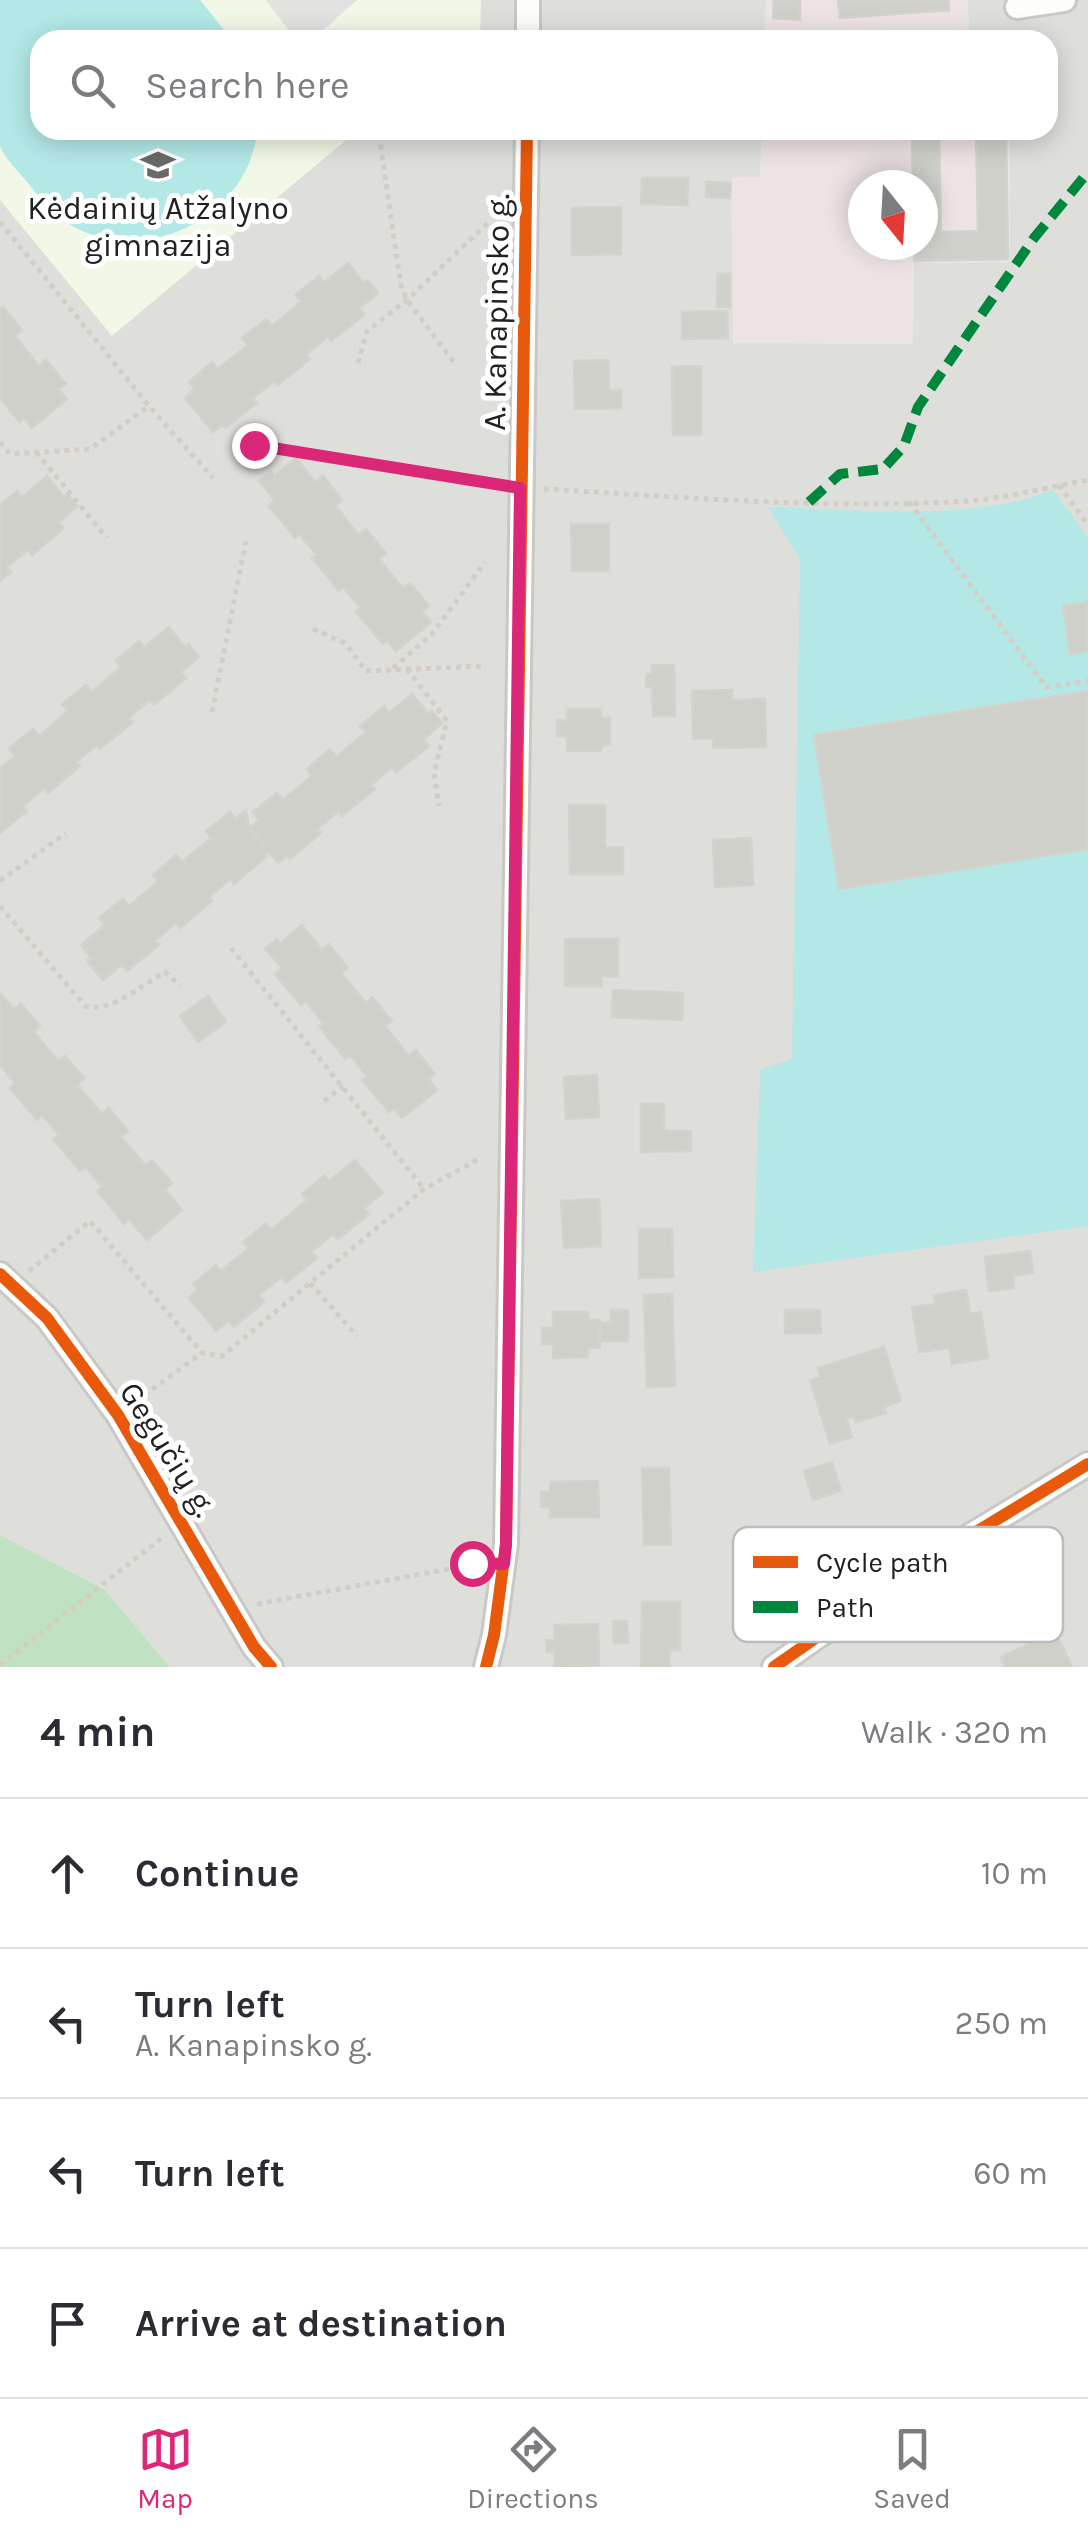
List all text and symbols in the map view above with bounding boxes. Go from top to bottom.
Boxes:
search box [30,30,1058,140]
icon: search [65,58,120,113]
text: Search here [145,63,349,108]
school or university icon: Kėdainių Atžalyno gimnazija [139,146,177,184]
north arrow [848,170,938,260]
place label: Kėdainių Atžalyno gimnazija [27,190,289,264]
street label: A. Kanapinsko g. [476,193,517,431]
route end [232,423,278,469]
street label: Gegučių g. [112,1375,223,1523]
legend [733,1527,1063,1642]
route start [450,1541,496,1587]
text: Cycle path [816,1546,949,1579]
text: Path [816,1591,874,1624]
text: 4 min [40,1707,155,1757]
text: Walk · 320 m [861,1714,1048,1751]
icon: ahead [40,1846,95,1901]
text: Continue [135,1851,299,1896]
text: 10 m [981,1855,1048,1892]
text: Turn left [135,1982,285,2027]
icon: left [40,1996,95,2051]
text: 250 m [955,2005,1048,2042]
text: A. Kanapinsko g. [135,2027,372,2064]
icon: left [40,2146,95,2201]
text: Turn left [135,2151,285,2196]
text: 60 m [973,2155,1048,2192]
icon: arrive [40,2296,95,2351]
text: Arrive at destination [135,2301,507,2346]
tab: Map [137,2422,193,2515]
tab: Directions [467,2422,599,2515]
tab: Saved [873,2422,951,2515]

